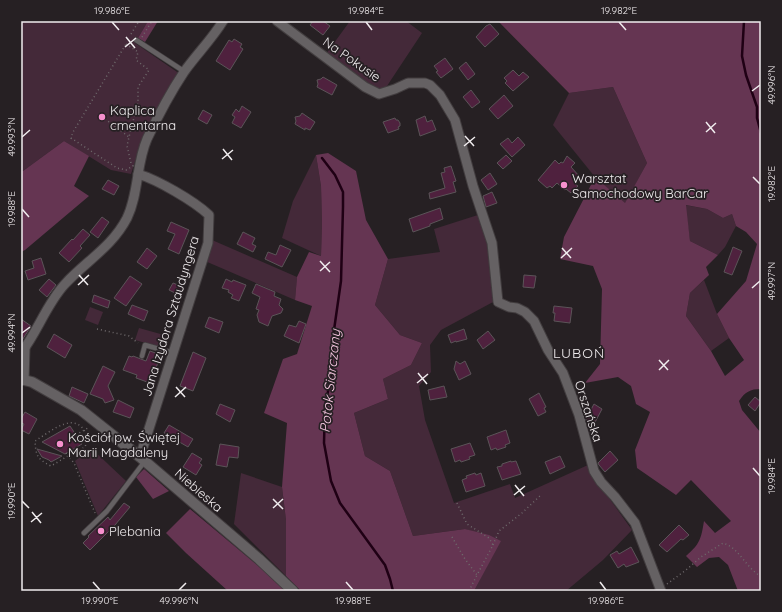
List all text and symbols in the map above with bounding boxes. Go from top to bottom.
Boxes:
text: 19.986°E [94,4,130,17]
text: 19.984°E [348,4,384,17]
text: 19.982°E [601,4,637,17]
street label: Na Pokusie [320,33,384,85]
text: 49.996°N [765,65,778,105]
place label: Kaplica cmentarna [110,102,176,133]
marker: Kaplica cmentarna [97,112,107,122]
text: 49.993°N [5,117,18,157]
text: 19.982°E [765,166,778,202]
place label: Warsztat Samochodowy BarCar [572,170,708,201]
marker: Warsztat Samochodowy BarCar [559,180,569,190]
text: 19.988°E [5,191,18,227]
street label: Jana Izydora Sztaudyngera [138,234,202,398]
text: 49.997°N [765,262,778,300]
text: 49.994°N [5,313,18,353]
water label: Potok Siarczany [316,327,344,434]
district label: LUBOŃ [553,344,605,362]
street label: Orszańska [572,378,606,444]
place label: Kościół pw. Świętej Marii Magdaleny [68,429,180,460]
marker: Kościół pw. Świętej Marii Magdaleny [55,439,65,449]
text: 19.984°E [765,458,778,494]
street label: Niebieska [172,465,226,515]
text: 19.990°E [5,482,18,519]
place label: Plebania [109,523,161,539]
marker: Plebania [96,526,106,536]
text: 19.990°E [82,594,119,607]
text: 49.996°N [159,594,199,607]
text: 19.988°E [335,594,371,607]
text: 19.986°E [588,594,624,607]

